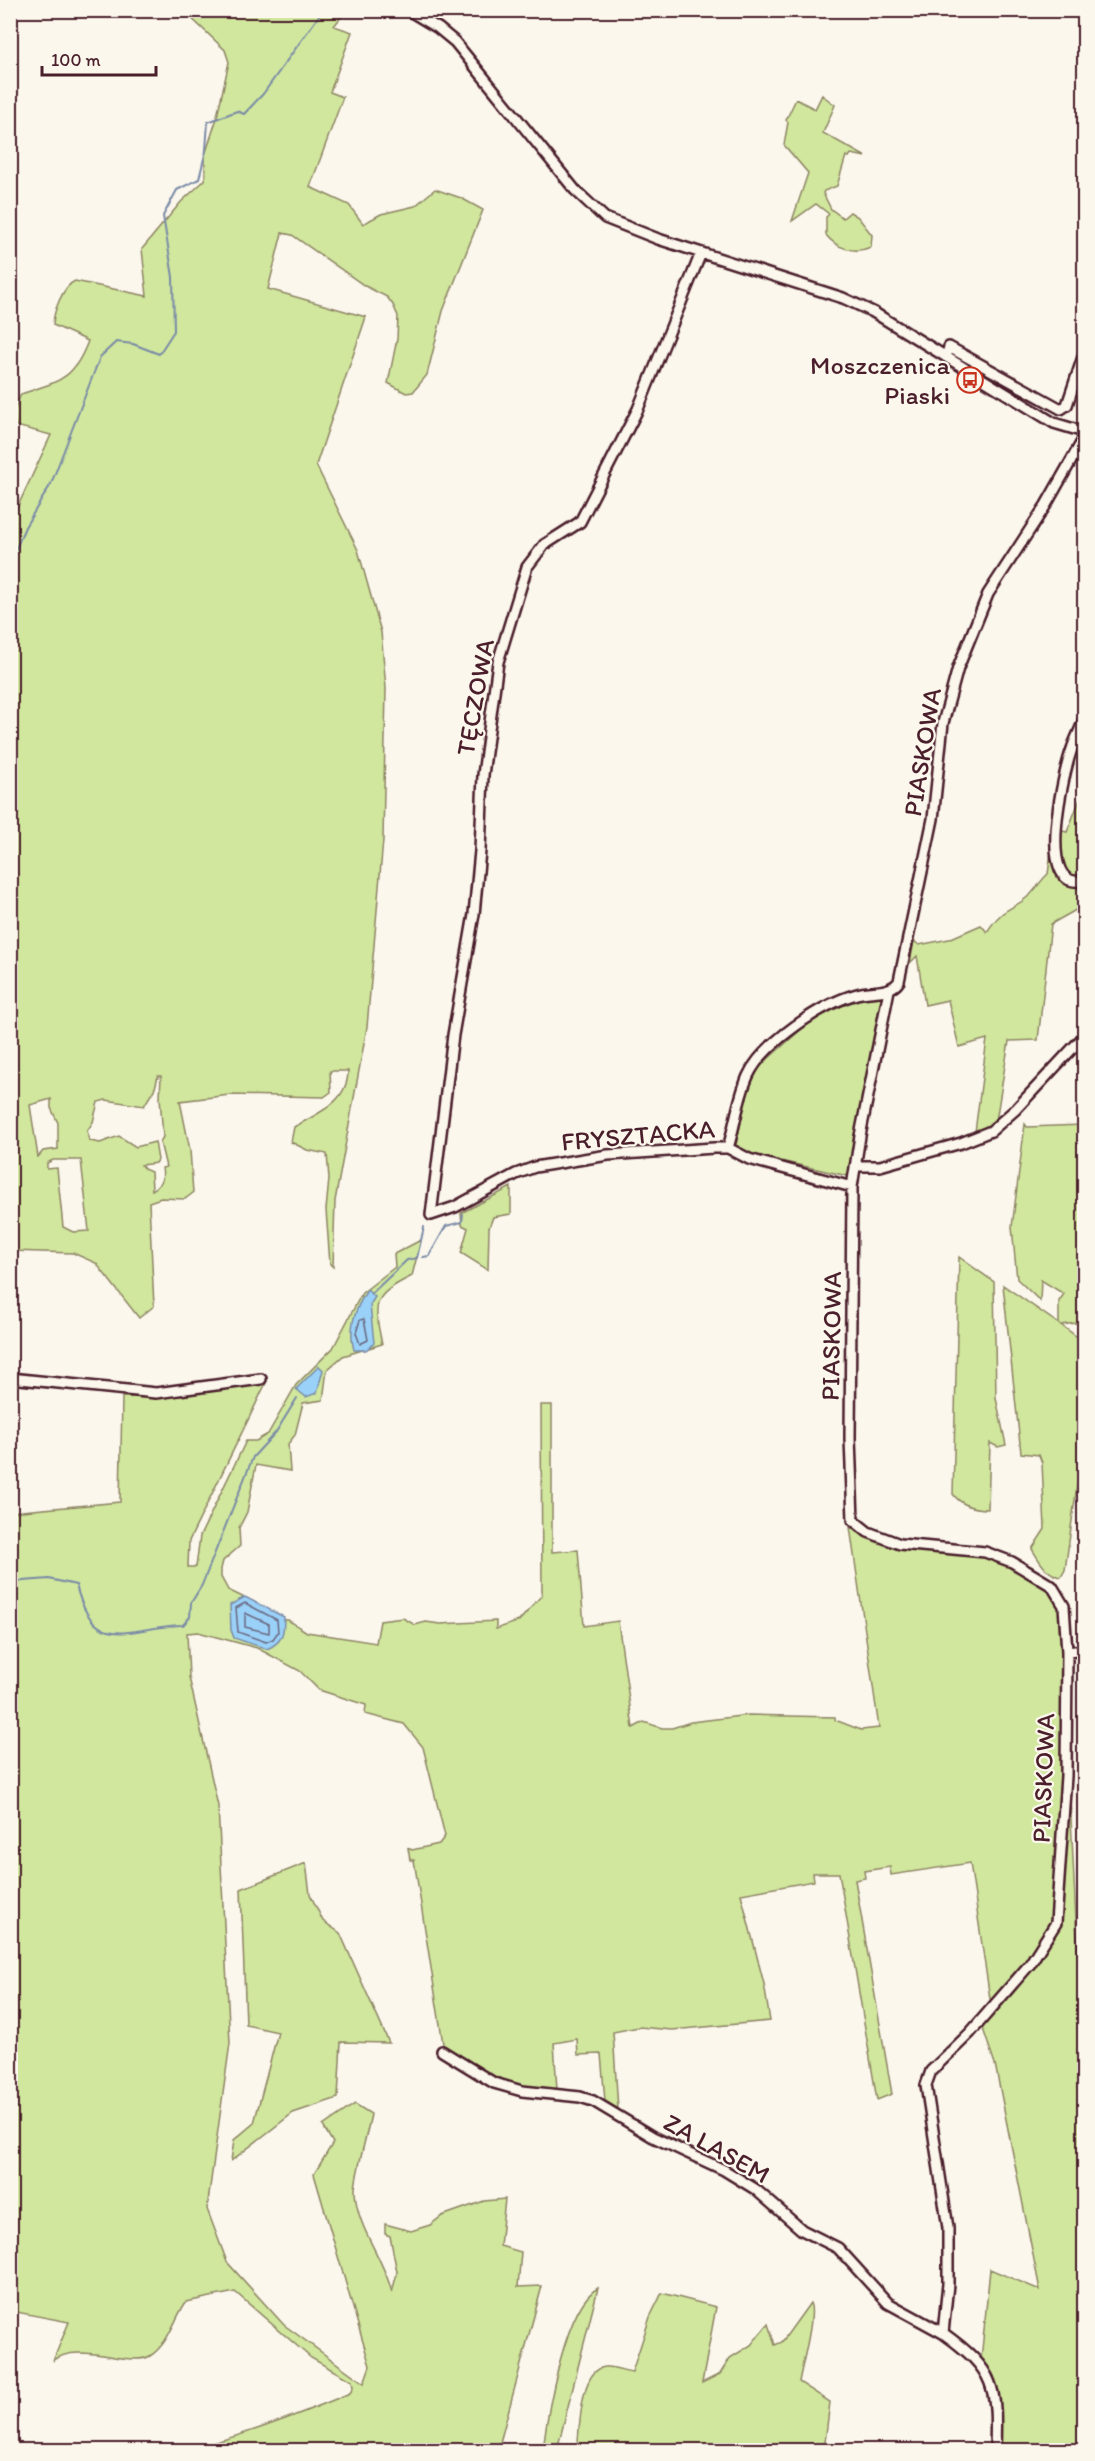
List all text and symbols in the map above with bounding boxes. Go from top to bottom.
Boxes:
scale bar [42,39,156,77]
text: 100 m [51,49,101,71]
place label: Moszczenica Piaski [810,349,950,411]
bus stop icon: Moszczenica Piaski [955,365,985,395]
street label: TĘCZOWA [449,636,501,758]
street label: PIASKOWA [896,685,948,819]
street label: FRYSZTACKA [560,1112,717,1158]
street label: PIASKOWA [814,1270,848,1401]
street label: PIASKOWA [1025,1712,1061,1843]
street label: ZA LASEM [658,2106,776,2190]

